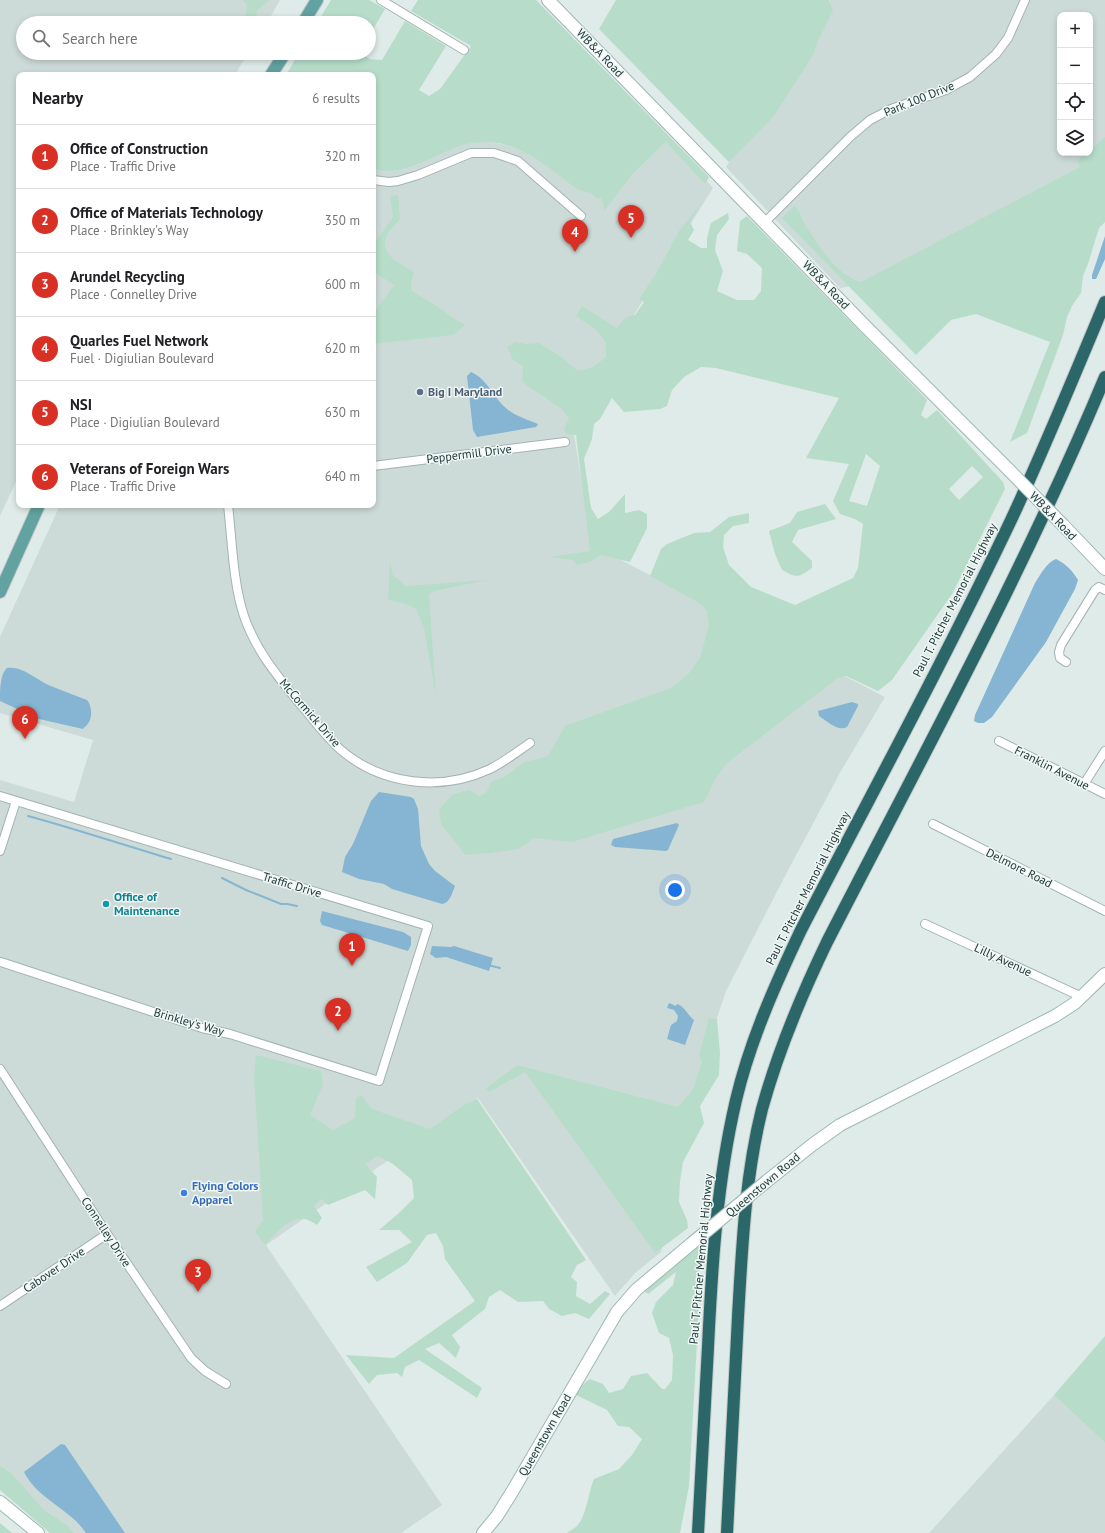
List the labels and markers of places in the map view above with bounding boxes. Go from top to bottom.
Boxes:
pin: 5 [618,205,644,238]
pin: 4 [562,219,588,252]
place label: Big I Maryland [428,384,502,399]
marker: Big I Maryland [415,387,425,397]
pin: 6 [12,706,38,739]
place label: Office of Maintenance [114,889,180,918]
marker: Office of Maintenance [101,899,111,909]
pin: 1 [339,933,365,966]
pin: 2 [325,998,351,1031]
place label: Flying Colors Apparel [192,1178,258,1207]
marker: Flying Colors Apparel [179,1188,189,1198]
pin: 3 [185,1259,211,1292]

